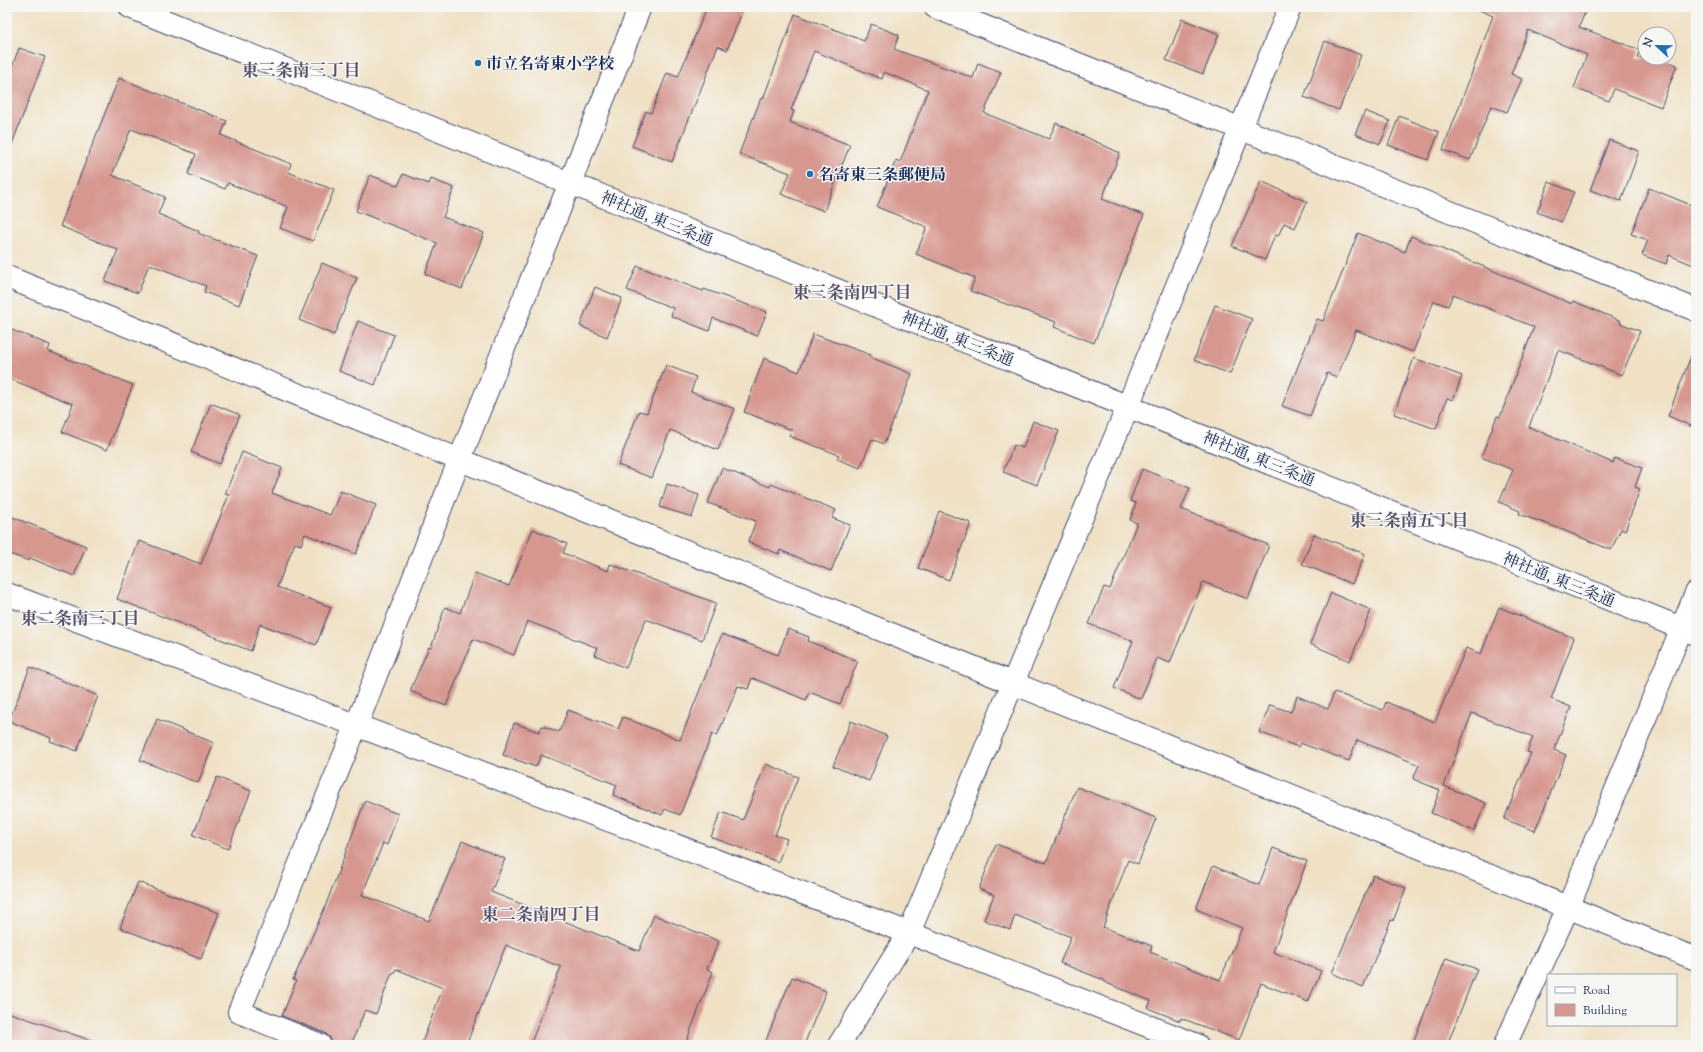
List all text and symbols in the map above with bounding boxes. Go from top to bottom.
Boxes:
north arrow [1637,26,1677,66]
text: N [1639,35,1658,51]
place label: 市立名寄東小学校 [486,54,615,77]
marker: 市立名寄東小学校 [473,58,483,68]
district label: 東三条南三丁目 [242,60,361,84]
place label: 名寄東三条郵便局 [818,165,946,188]
marker: 名寄東三条郵便局 [805,169,815,179]
street label: 神社通, 東三条通 [596,187,716,253]
district label: 東三条南四丁目 [793,282,912,306]
street label: 神社通, 東三条通 [897,307,1017,373]
street label: 神社通, 東三条通 [1198,427,1318,493]
district label: 東三条南五丁目 [1350,510,1469,534]
street label: 神社通, 東三条通 [1498,548,1618,614]
district label: 東二条南三丁目 [21,608,140,632]
district label: 東二条南四丁目 [482,904,601,928]
legend [1547,974,1677,1026]
text: Road [1583,982,1610,1000]
text: Building [1583,1002,1627,1020]

